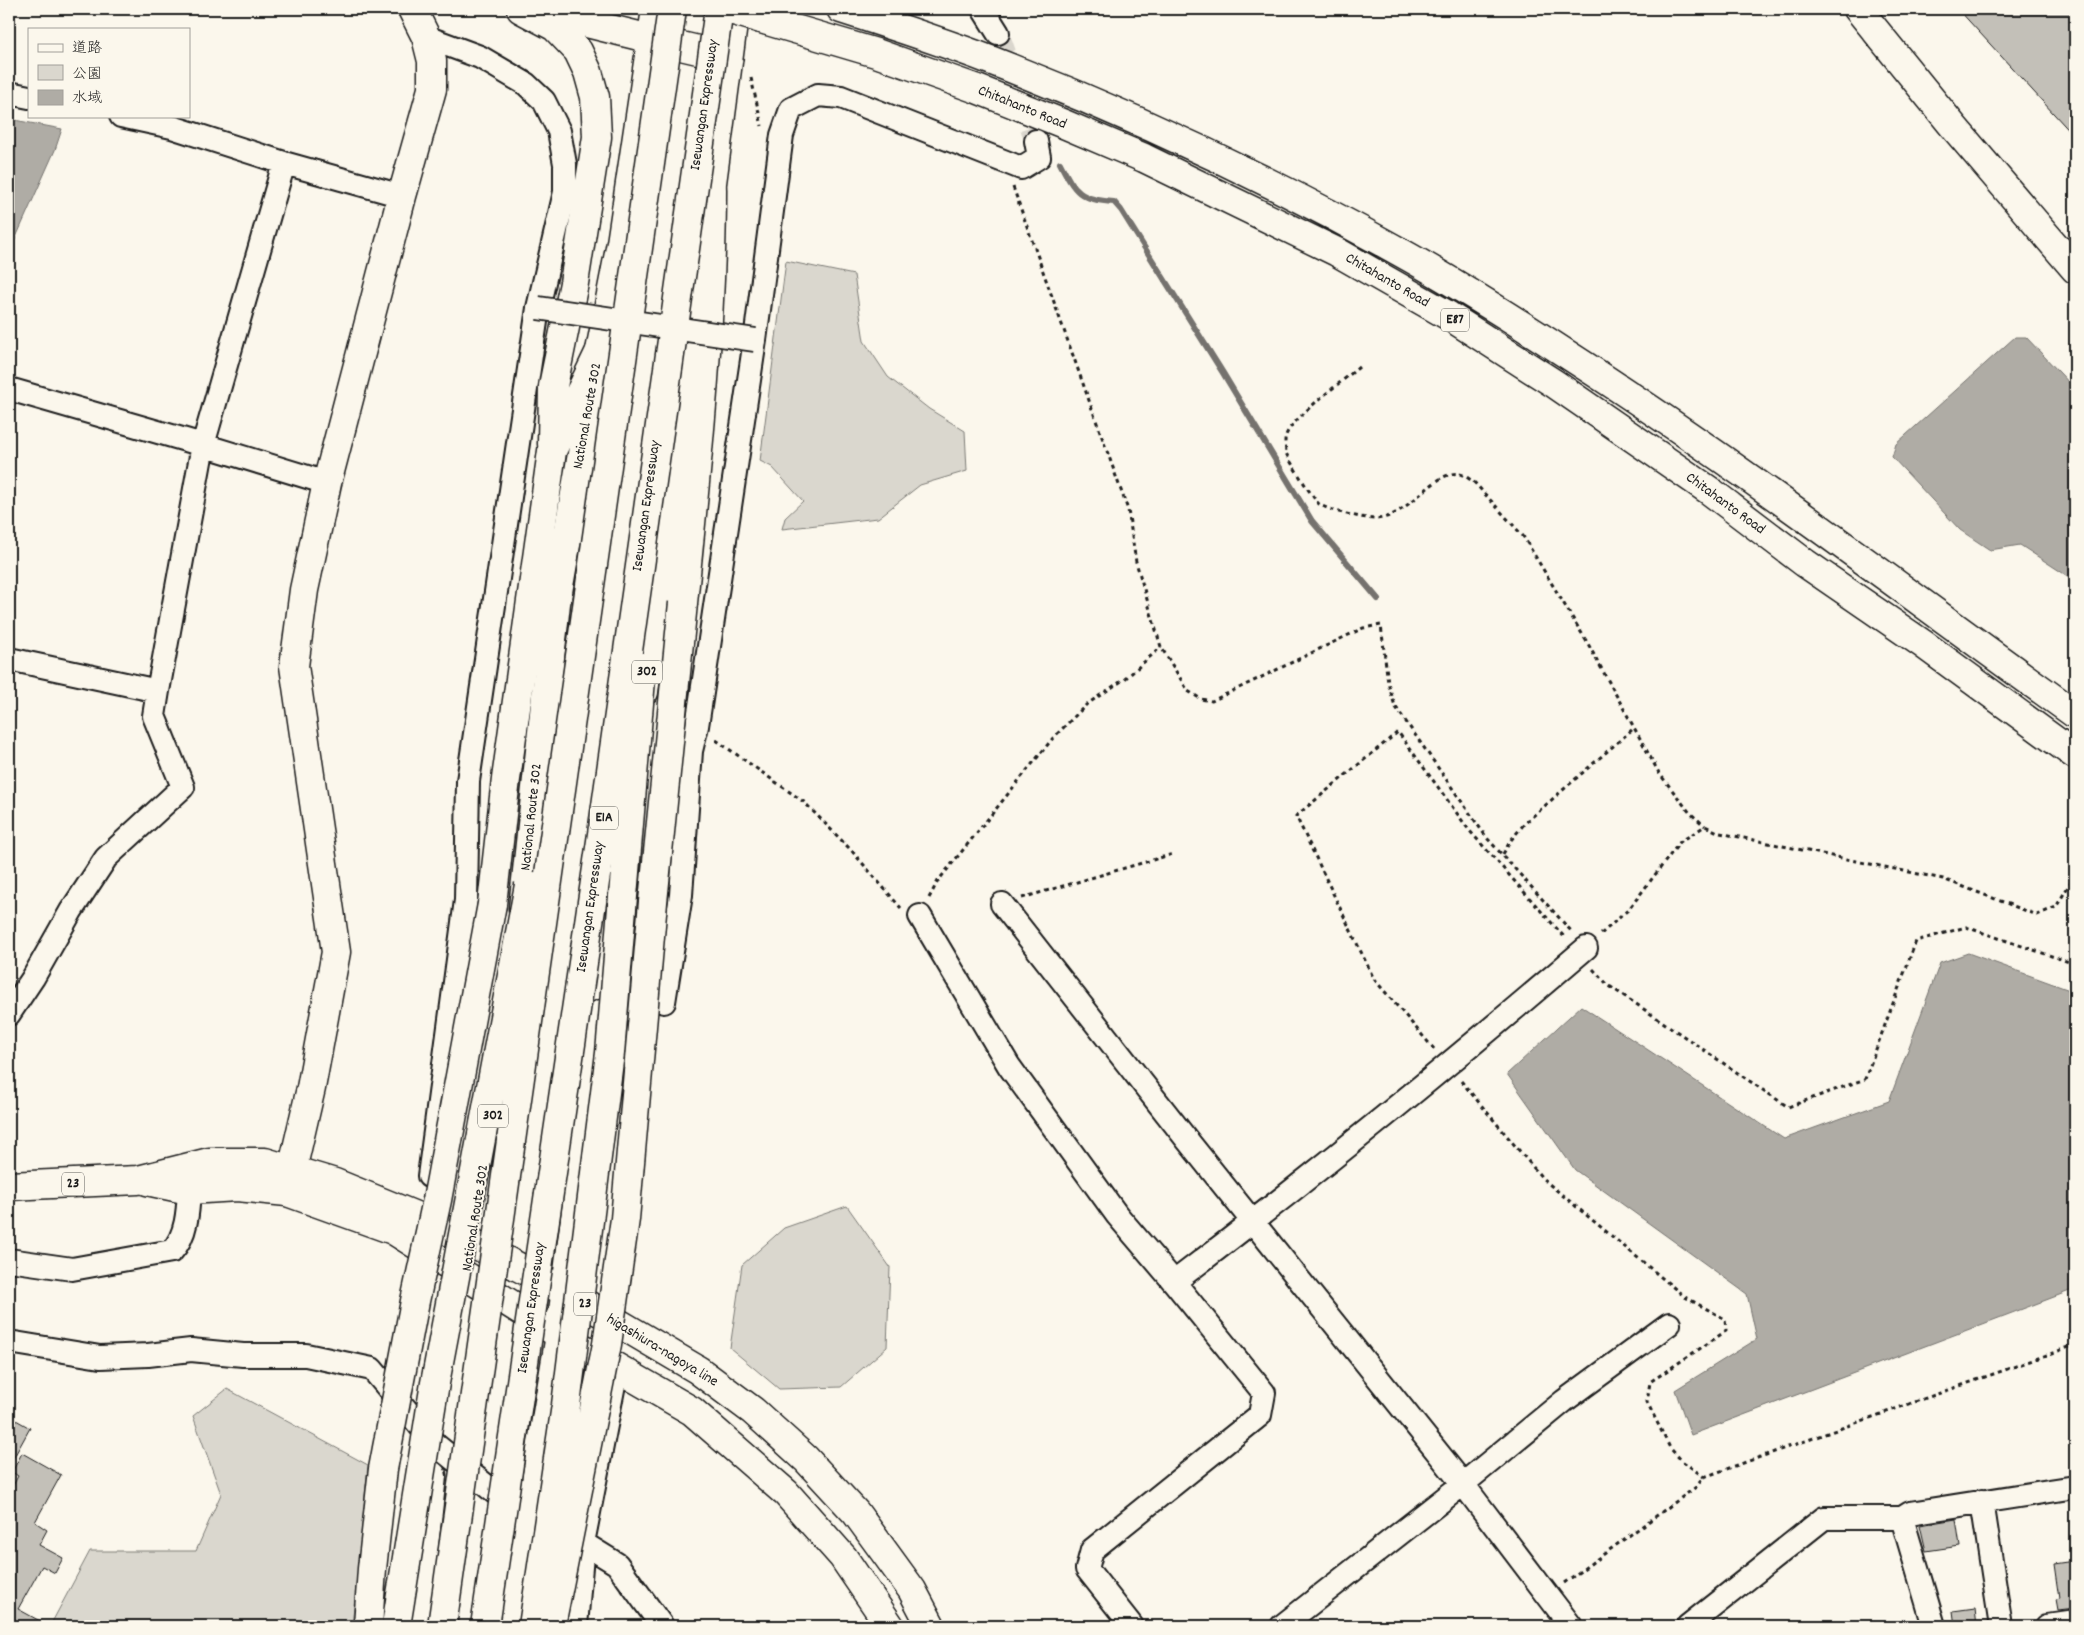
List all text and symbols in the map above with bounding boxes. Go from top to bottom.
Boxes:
legend [28,28,190,118]
street label: Isewangan Expressway [685,37,725,172]
text: 道路 [72,38,102,60]
text: 公園 [72,64,102,86]
street label: Chitahanto Road [974,80,1070,136]
text: 水域 [72,88,102,110]
street label: Chitahanto Road [1341,248,1433,314]
road number: E87 [1441,308,1469,332]
street label: National Route 302 [568,361,608,471]
street label: Isewangan Expressway [627,438,667,573]
street label: Chitahanto Road [1680,467,1770,541]
road number: 302 [632,660,662,684]
street label: National Route 302 [515,762,549,872]
road number: E1A [590,806,618,830]
street label: Isewangan Expressway [571,839,611,974]
road number: 302 [478,1104,508,1128]
street label: National Route 302 [457,1163,495,1273]
road number: 23 [62,1172,84,1196]
street label: Isewangan Expressway [512,1240,552,1375]
road number: 23 [574,1292,596,1316]
street label: higashiura-nagoya line [602,1309,722,1393]

